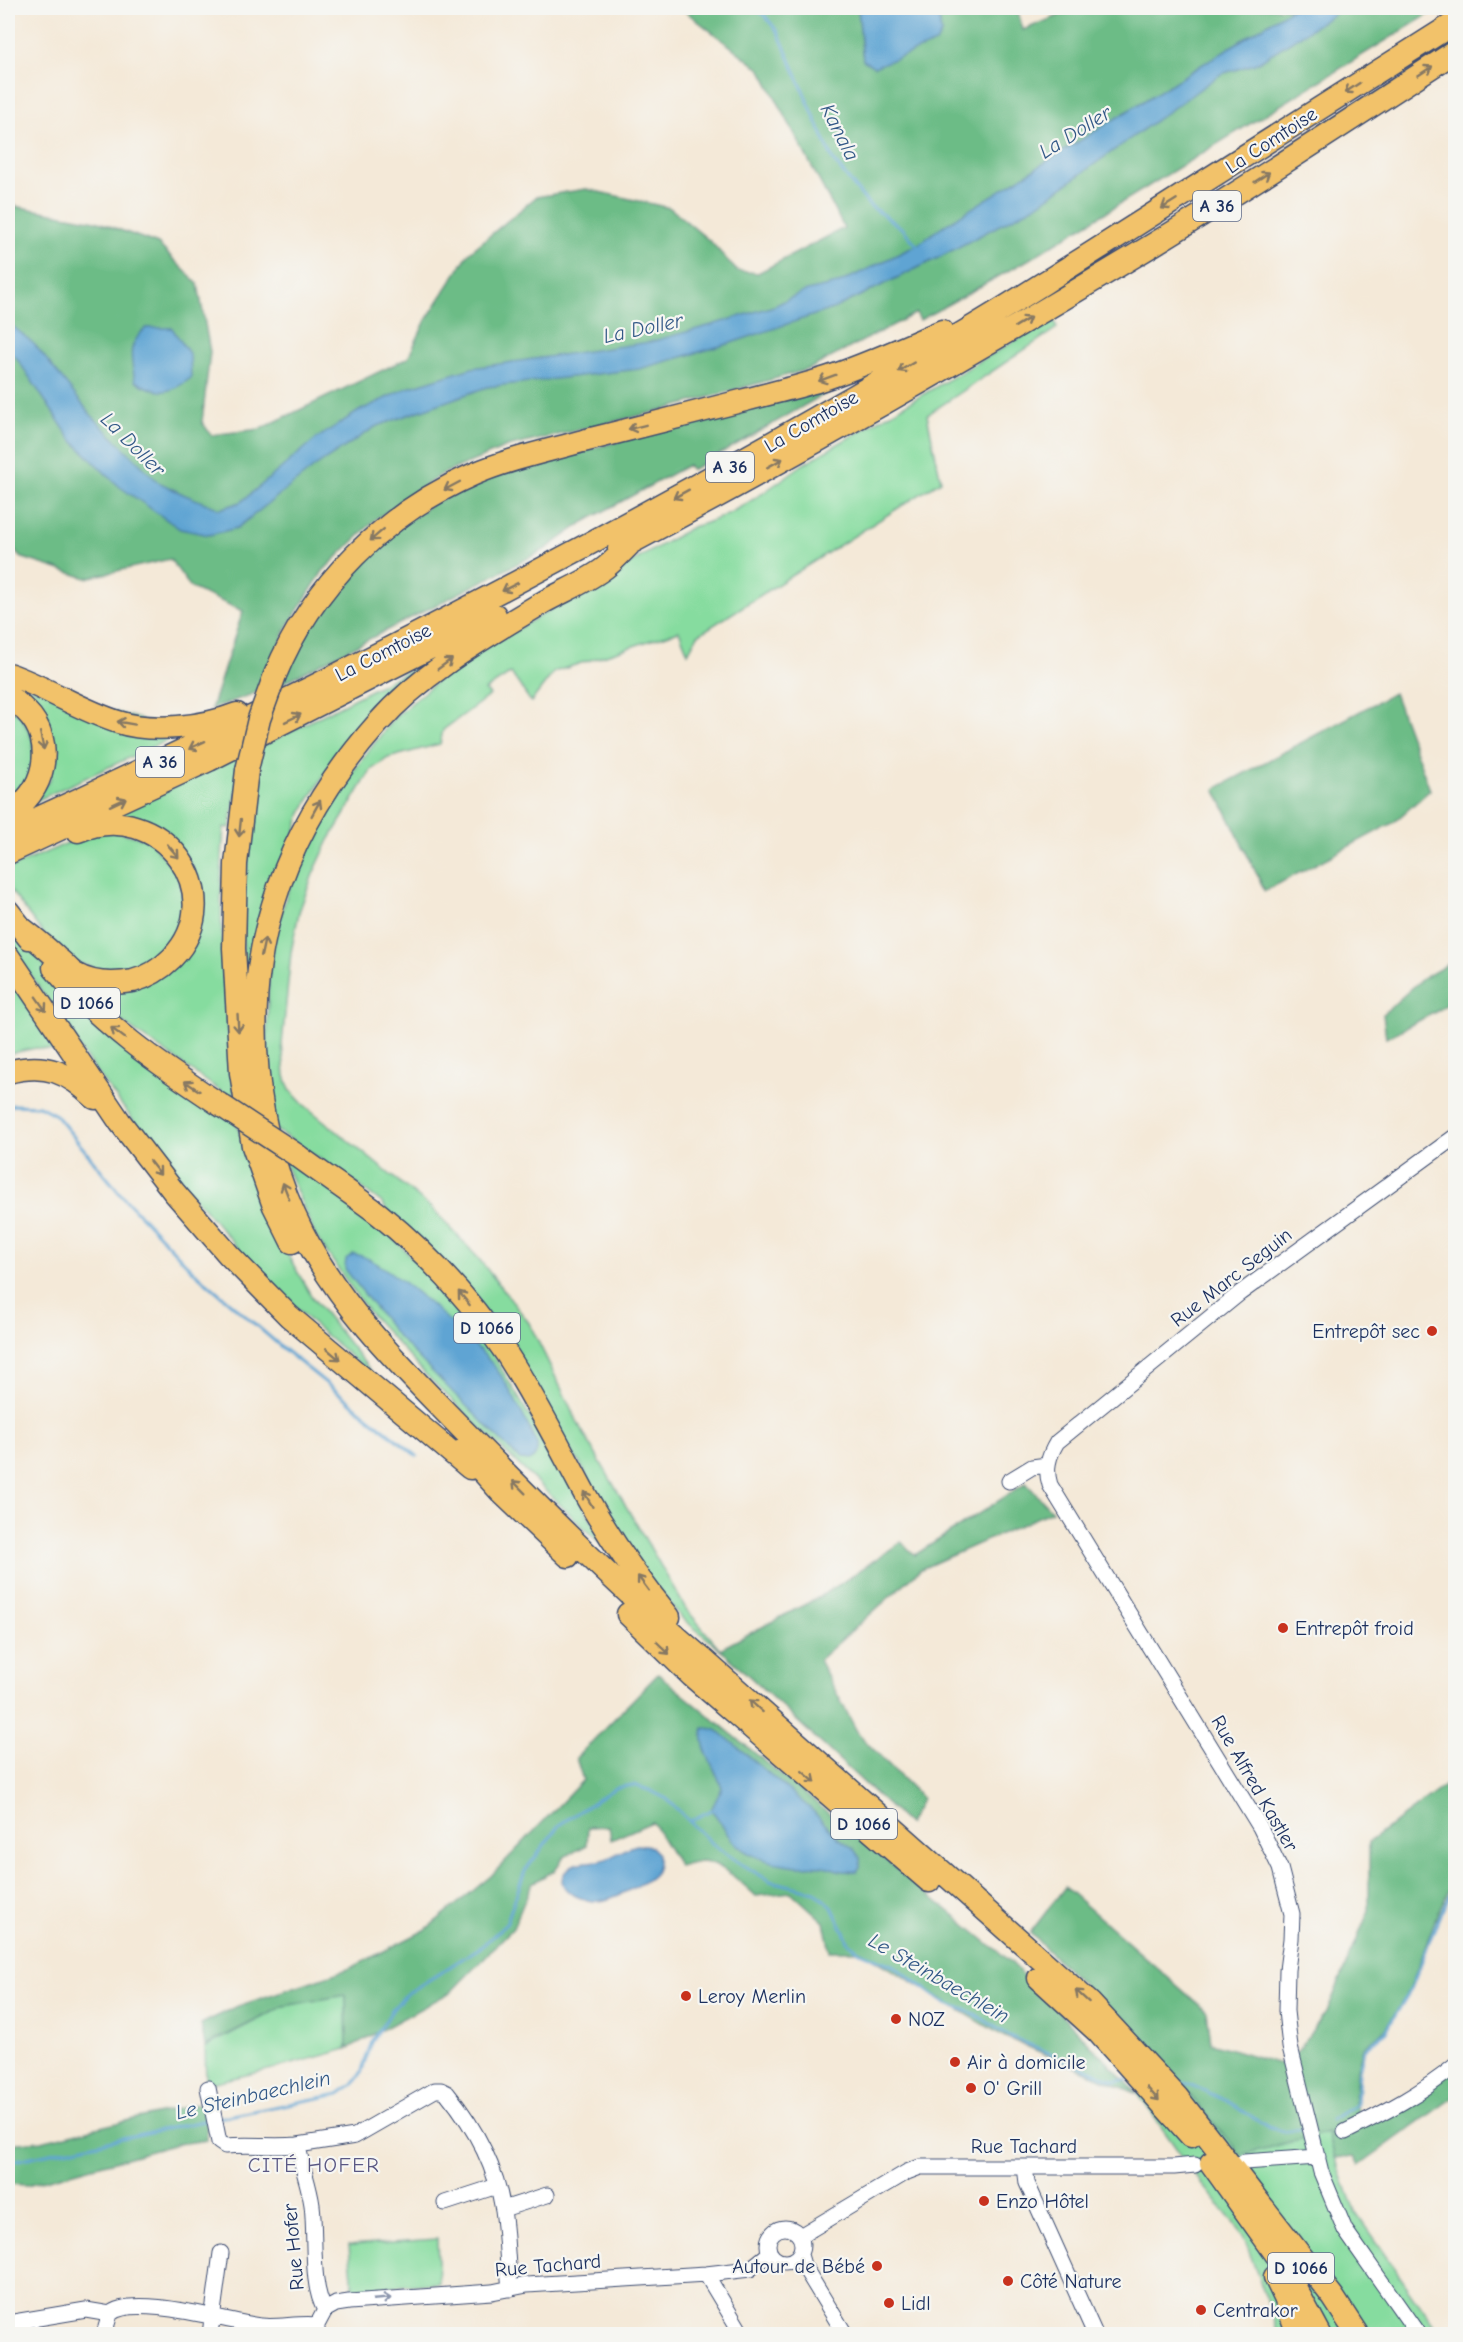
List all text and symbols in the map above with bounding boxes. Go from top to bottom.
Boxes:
one-way arrow [1416,65,1433,77]
one-way arrow [1344,83,1361,95]
water label: Kanala [816,100,864,165]
water label: La Doller [1034,100,1117,164]
street label: La Comtoise [1221,102,1321,179]
one-way arrow [1253,171,1269,183]
road number: A 36 [1193,191,1241,221]
one-way arrow [1161,199,1178,211]
water label: La Doller [601,308,687,348]
one-way arrow [1014,316,1031,328]
one-way arrow [898,361,915,373]
one-way arrow [818,373,836,384]
street label: La Comtoise [760,385,862,458]
water label: La Doller [96,407,171,482]
one-way arrow [628,422,647,434]
road number: A 36 [706,452,754,482]
one-way arrow [766,457,784,468]
one-way arrow [444,480,461,492]
one-way arrow [673,488,690,500]
one-way arrow [370,528,385,542]
one-way arrow [502,581,519,593]
street label: La Comtoise [331,618,435,686]
one-way arrow [436,658,452,671]
one-way arrow [284,711,302,723]
one-way arrow [117,717,136,728]
one-way arrow [37,731,48,750]
one-way arrow [188,739,206,751]
road number: A 36 [136,747,184,777]
one-way arrow [108,796,126,808]
one-way arrow [310,800,322,817]
one-way arrow [234,818,245,838]
one-way arrow [167,843,180,859]
one-way arrow [258,938,270,957]
road number: D 1066 [54,988,120,1018]
one-way arrow [35,995,47,1012]
one-way arrow [233,1012,244,1032]
one-way arrow [111,1026,127,1039]
one-way arrow [184,1079,201,1091]
one-way arrow [149,1160,162,1176]
one-way arrow [280,1182,291,1201]
street label: Rue Marc Seguin [1166,1223,1296,1332]
one-way arrow [457,1290,470,1306]
road number: D 1066 [454,1313,520,1343]
place label: Entrepôt sec [1312,1320,1420,1343]
marker: Entrepôt sec [1425,1324,1439,1338]
one-way arrow [325,1347,341,1360]
one-way arrow [512,1479,527,1494]
one-way arrow [582,1491,594,1508]
one-way arrow [637,1576,649,1592]
place label: Entrepôt froid [1295,1617,1414,1640]
marker: Entrepôt froid [1276,1621,1290,1635]
one-way arrow [656,1641,671,1655]
one-way arrow [748,1699,763,1713]
street label: Rue Alfred Kastler [1206,1711,1303,1855]
one-way arrow [801,1770,816,1784]
road number: D 1066 [831,1809,897,1839]
water label: Le Steinbaechlein [864,1928,1014,2028]
place label: Leroy Merlin [698,1985,806,2008]
marker: Leroy Merlin [679,1989,693,2003]
one-way arrow [1075,1989,1090,2003]
place label: NOZ [908,2008,945,2031]
marker: NOZ [889,2012,903,2026]
place label: Air à domicile [967,2051,1086,2074]
marker: Air à domicile [948,2055,962,2069]
water label: Le Steinbaechlein [173,2066,333,2124]
place label: O' Grill [983,2077,1042,2100]
marker: O' Grill [964,2081,978,2095]
one-way arrow [1146,2086,1160,2101]
street label: Rue Tachard [971,2135,1077,2158]
district label: CITÉ HOFER [248,2153,380,2177]
place label: Enzo Hôtel [996,2190,1089,2213]
marker: Enzo Hôtel [977,2194,991,2208]
street label: Rue Hofer [278,2203,309,2291]
street label: Rue Tachard [494,2249,602,2282]
road number: D 1066 [1268,2253,1334,2283]
place label: Autour de Bébé [732,2255,865,2278]
marker: Autour de Bébé [870,2259,884,2273]
place label: Côté Nature [1020,2270,1122,2293]
marker: Côté Nature [1001,2274,1015,2288]
place label: Lidl [901,2292,931,2315]
one-way arrow [371,2293,391,2304]
marker: Lidl [882,2296,896,2310]
place label: Centrakor [1213,2299,1298,2322]
marker: Centrakor [1194,2303,1208,2317]

